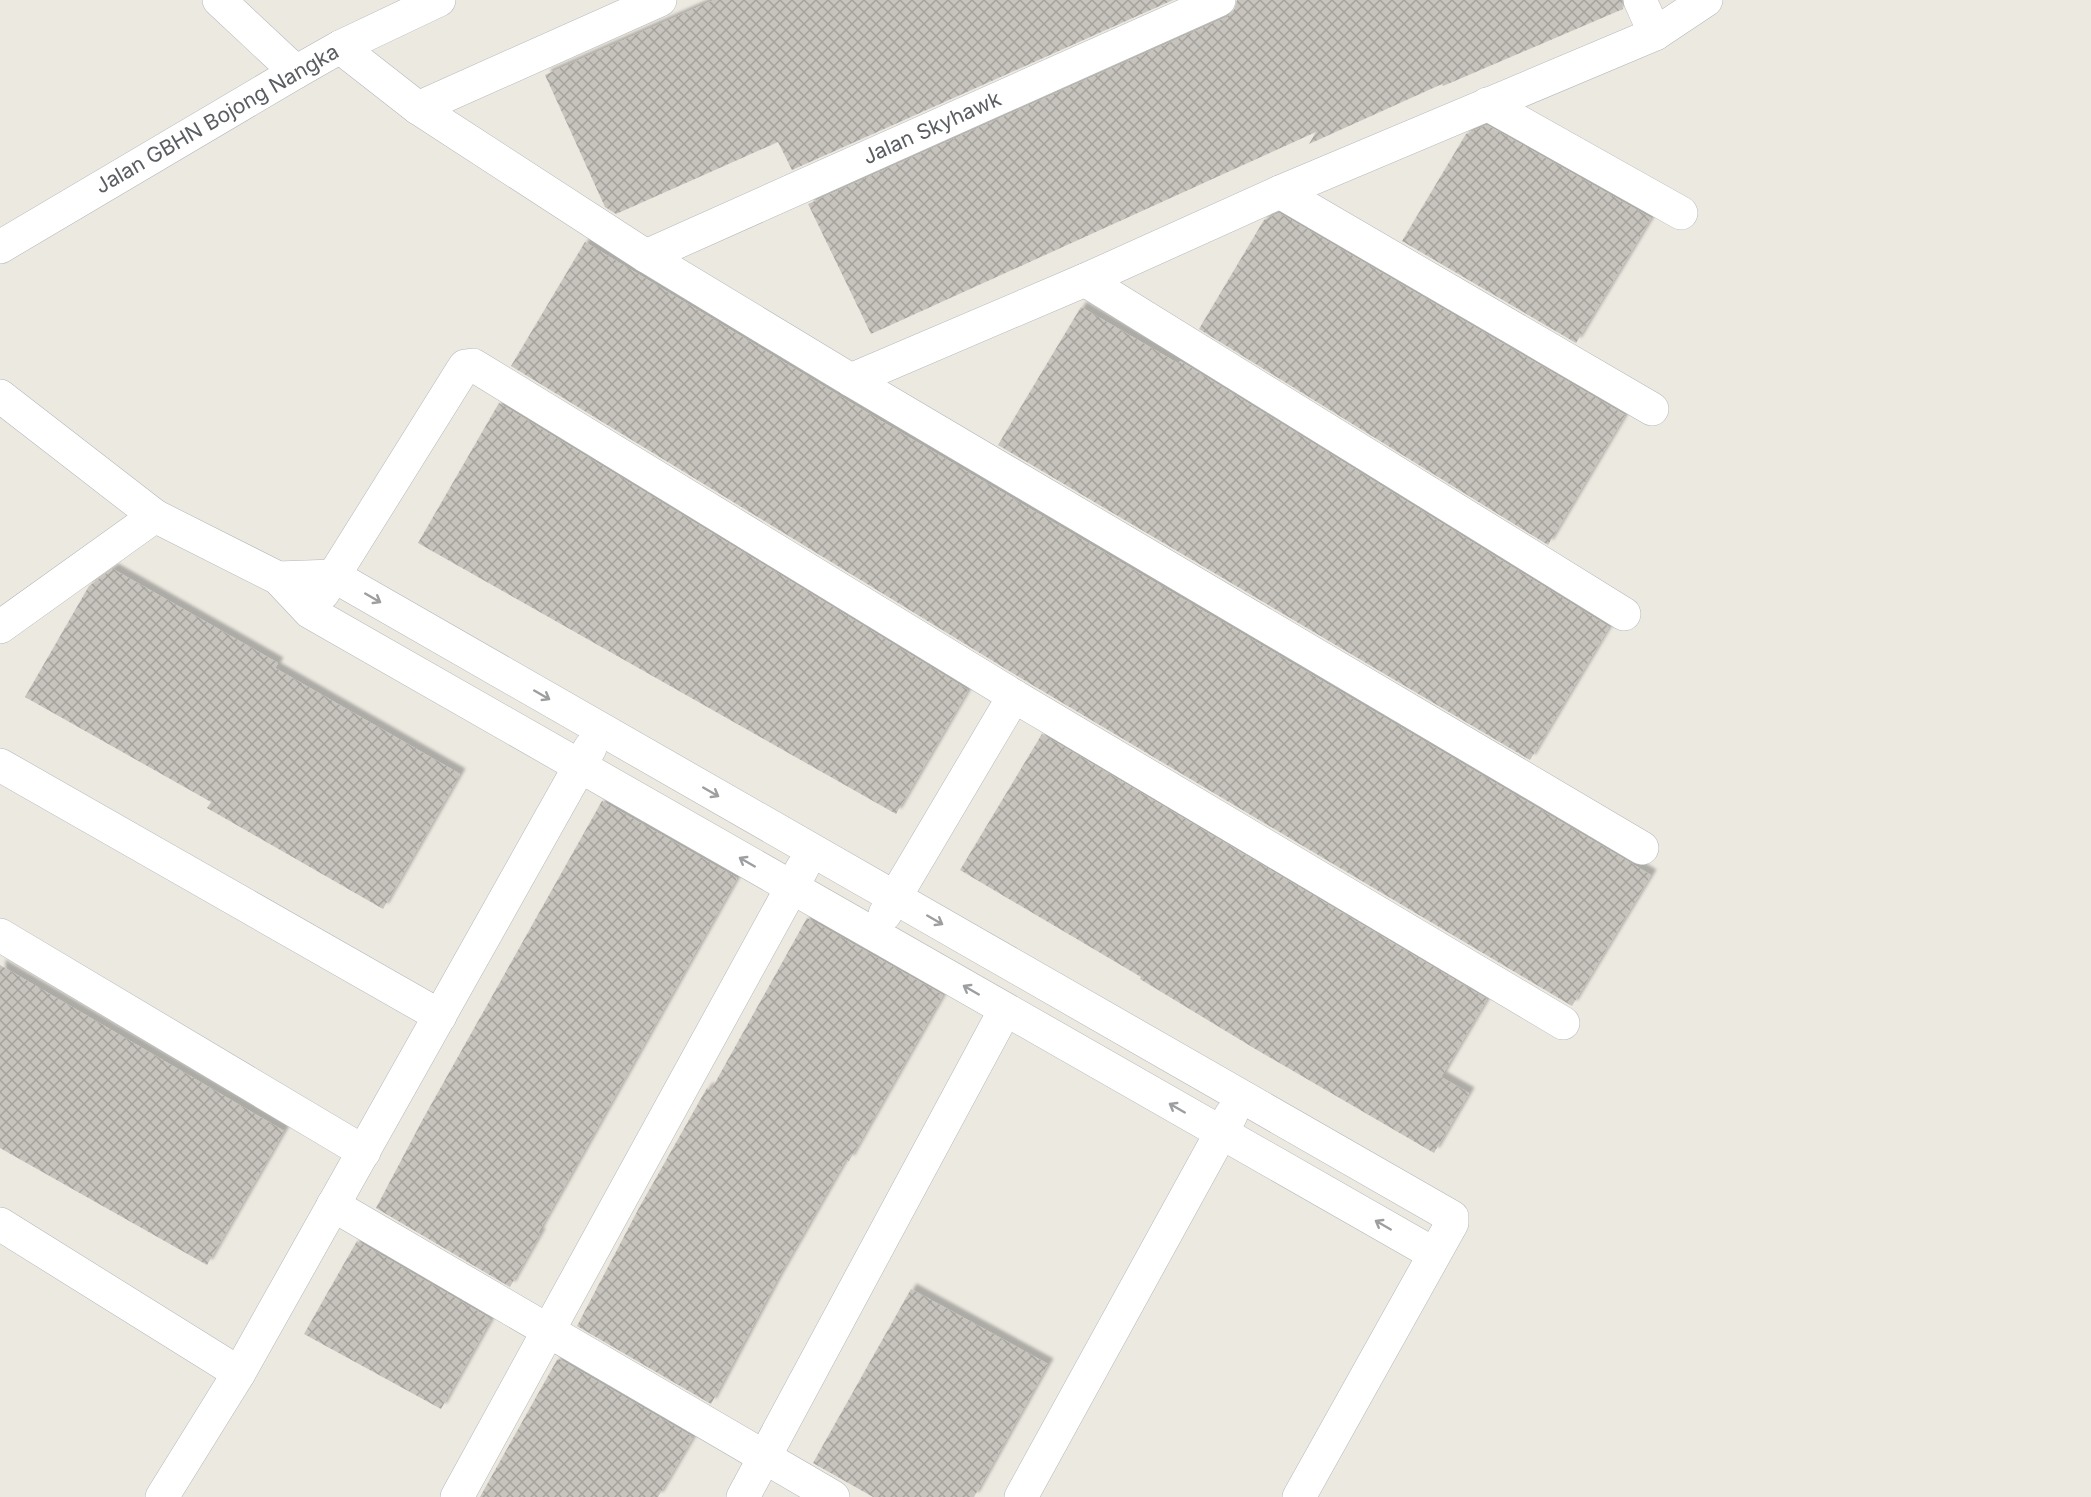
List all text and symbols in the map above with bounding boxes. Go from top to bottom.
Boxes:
street label: Jalan GBHN Bojong Nangka [90,38,343,199]
street label: Jalan Skyhawk [859,86,1005,169]
one-way arrow [363,593,381,604]
one-way arrow [533,689,550,701]
one-way arrow [702,786,719,798]
one-way arrow [739,855,756,867]
one-way arrow [926,914,943,926]
one-way arrow [963,984,980,996]
one-way arrow [1169,1101,1186,1113]
one-way arrow [1375,1219,1392,1231]

